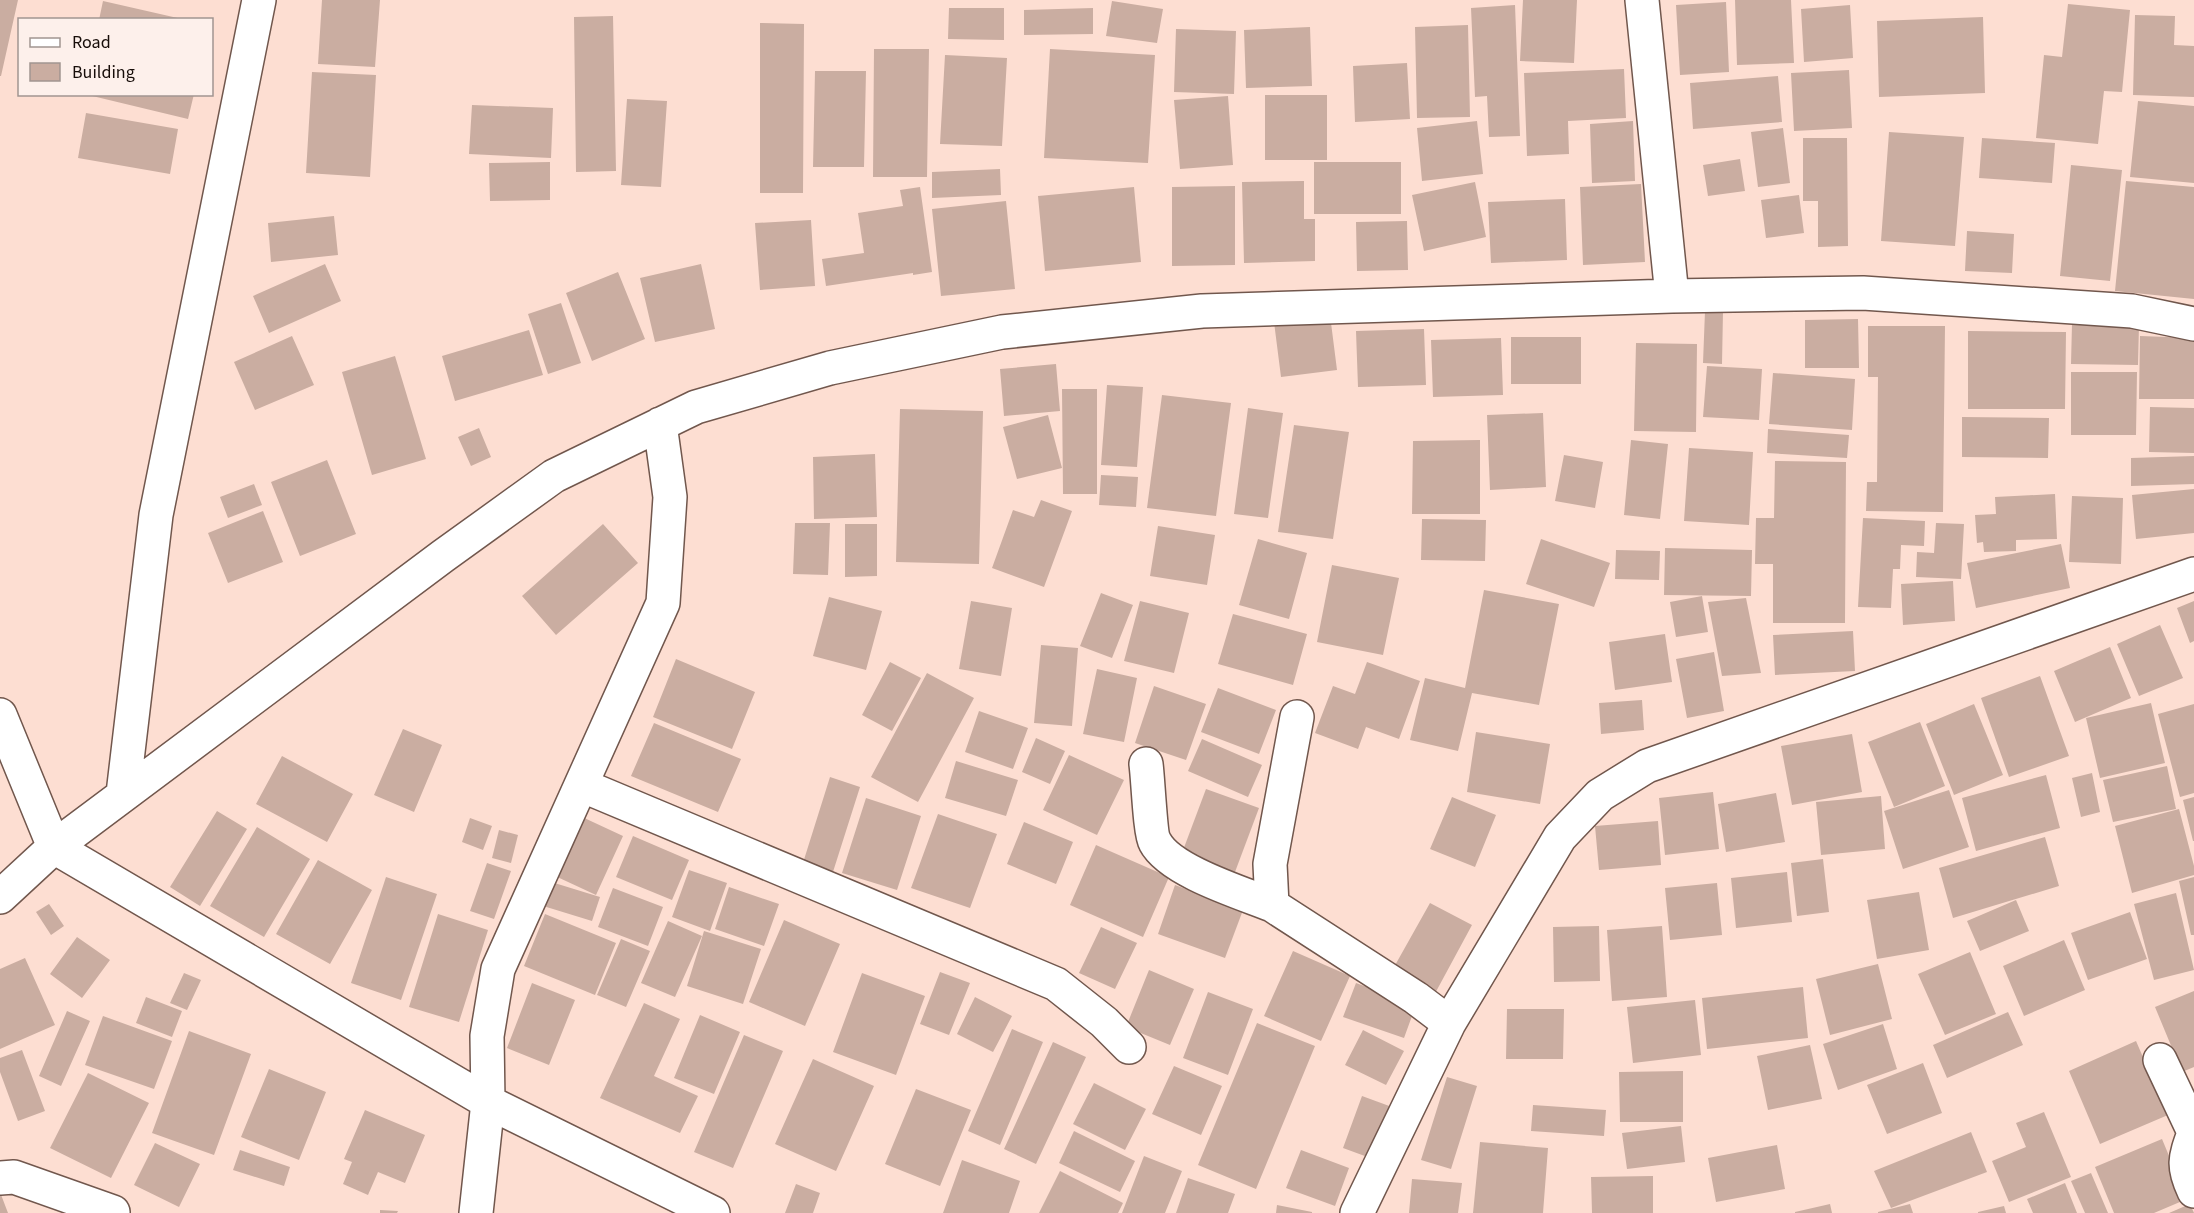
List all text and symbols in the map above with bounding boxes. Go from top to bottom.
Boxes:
legend [18,18,213,96]
text: Road [72,30,111,55]
text: Building [72,60,135,85]

